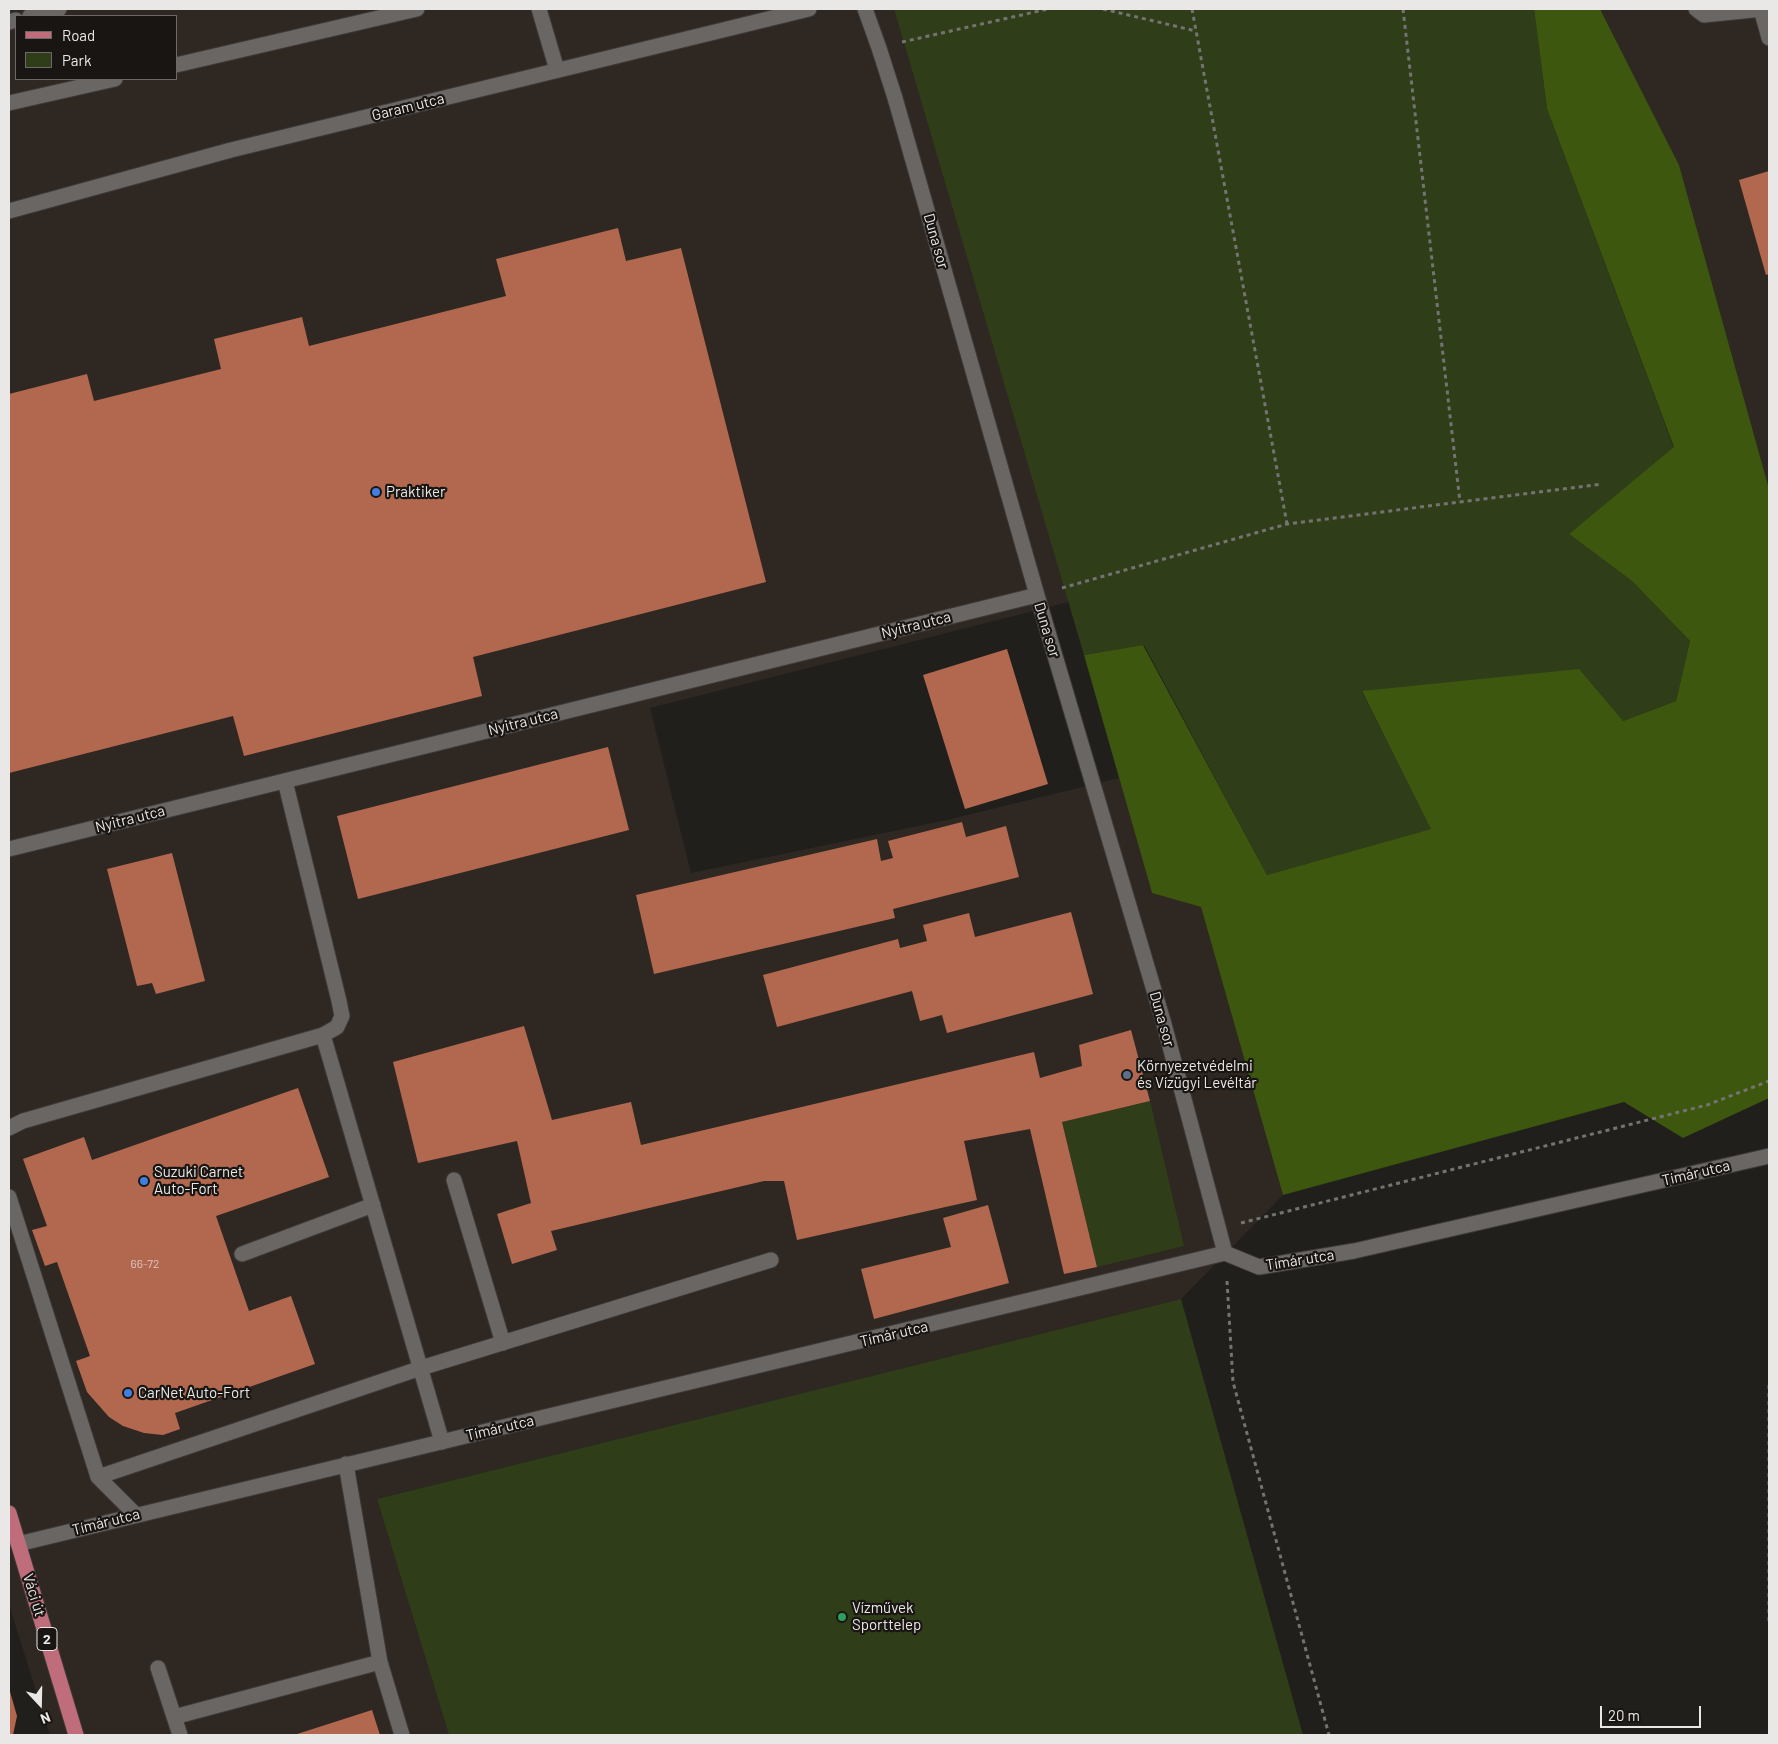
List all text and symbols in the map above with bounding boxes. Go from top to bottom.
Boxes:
legend [15,15,178,80]
text: Road [62,26,95,44]
text: Park [62,51,91,69]
street label: Garam utca [370,89,446,125]
street label: Duna sor [920,211,952,271]
place label: Praktiker [386,483,445,501]
marker: Praktiker [370,486,382,498]
street label: Duna sor [1030,600,1064,660]
street label: Nyitra utca [879,608,953,642]
street label: Nyitra utca [486,705,560,739]
street label: Nyitra utca [93,802,167,836]
street label: Duna sor [1146,989,1178,1049]
place label: Környezetvédelmi és Vízügyi Levéltár [1137,1057,1257,1092]
marker: Környezetvédelmi és Vízügyi Levéltár [1121,1069,1133,1081]
street label: Tímár utca [1660,1156,1732,1190]
place label: Suzuki Carnet Auto-Fort [154,1163,243,1198]
marker: Suzuki Carnet Auto-Fort [138,1175,150,1187]
street label: Tímár utca [1265,1246,1335,1274]
house number: 66-72 [131,1257,159,1271]
street label: Tímár utca [858,1317,930,1351]
place label: CarNet Auto-Fort [138,1384,250,1402]
marker: CarNet Auto-Fort [122,1387,134,1399]
street label: Tímár utca [464,1411,536,1445]
street label: Tímár utca [70,1505,142,1539]
street label: Váci út [19,1571,49,1619]
place label: Vízművek Sporttelep [852,1599,921,1634]
marker: Vízművek Sporttelep [836,1611,848,1623]
road number: 2 [37,1628,57,1650]
north arrow [15,1679,65,1729]
scale bar [1603,1696,1704,1728]
text: 20 m [1608,1706,1640,1724]
text: N [38,1709,53,1728]

